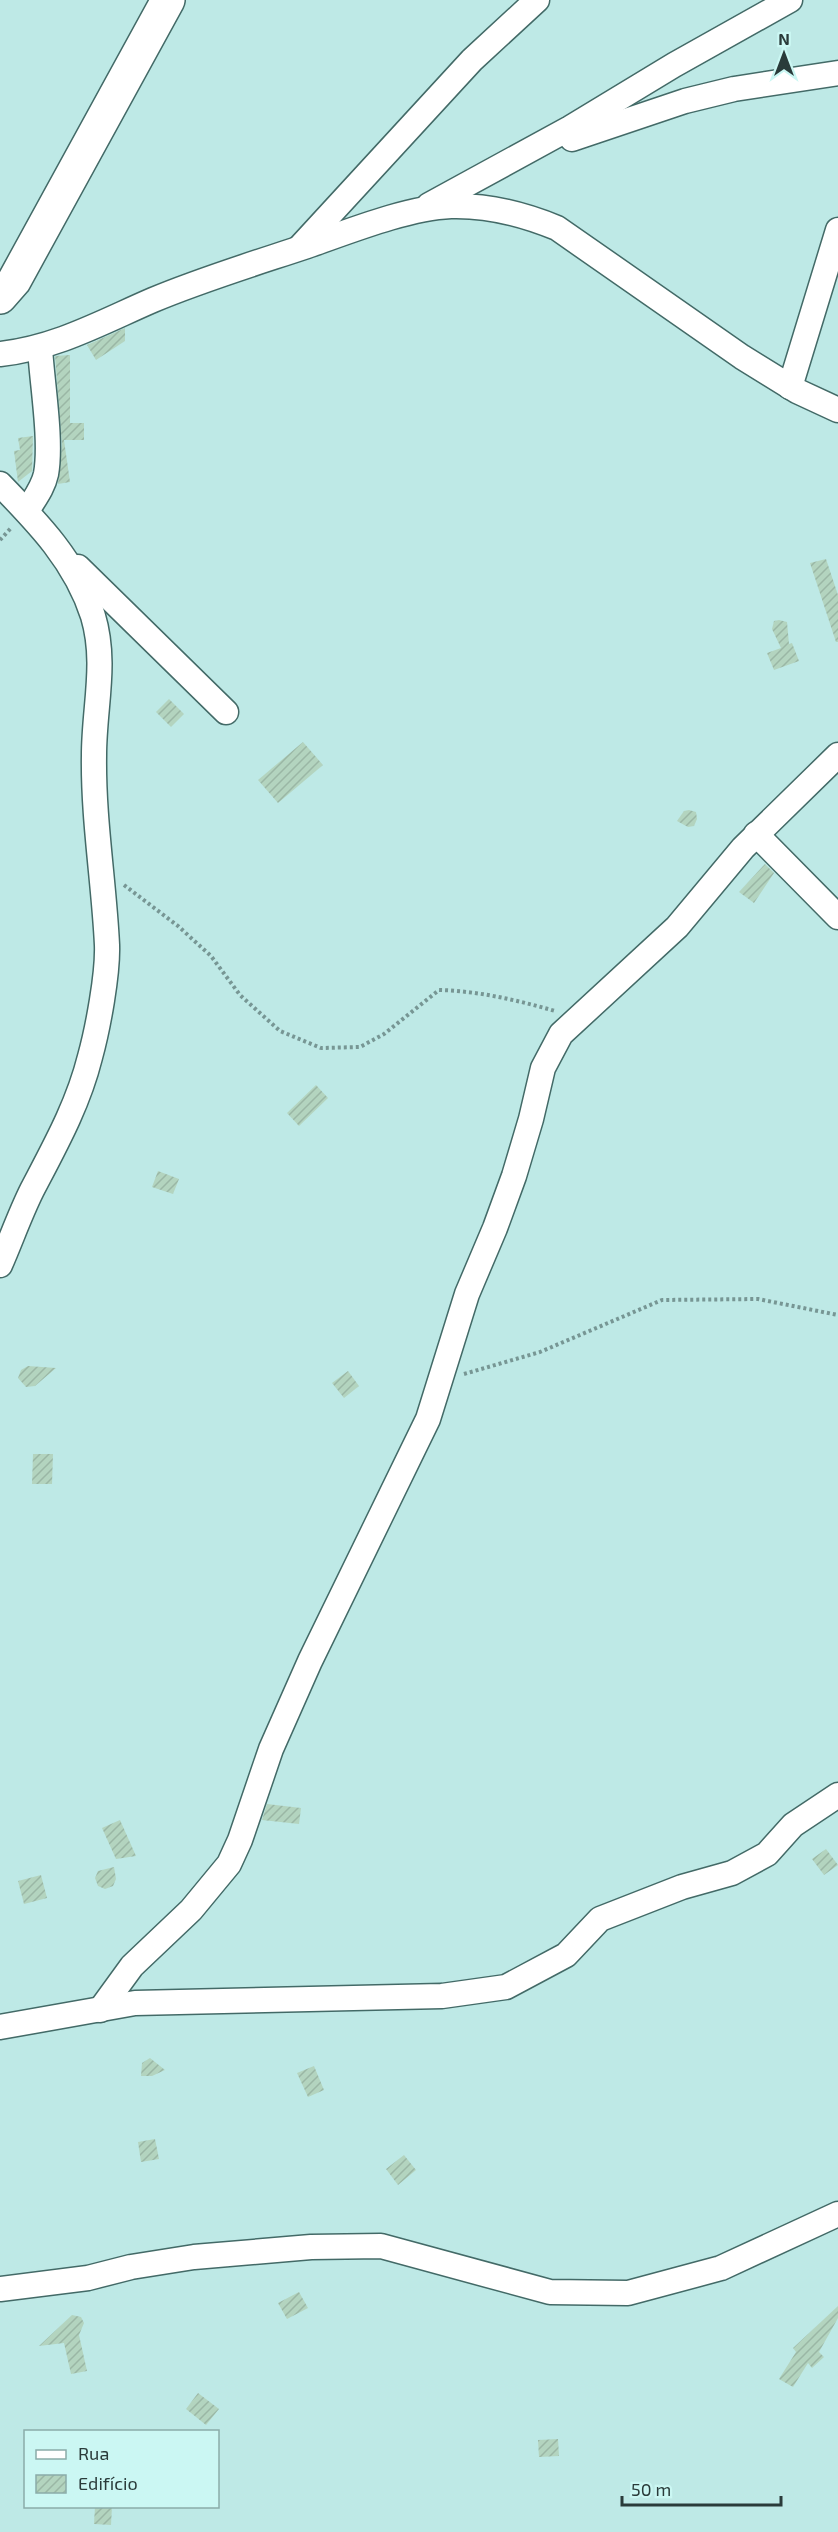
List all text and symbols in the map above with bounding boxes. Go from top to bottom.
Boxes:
north arrow [754,24,814,84]
text: N [778,29,790,48]
legend [24,2430,219,2508]
text: Rua [78,2442,109,2464]
scale bar [622,2469,781,2507]
text: Edifício [78,2472,138,2494]
text: 50 m [631,2478,671,2500]

